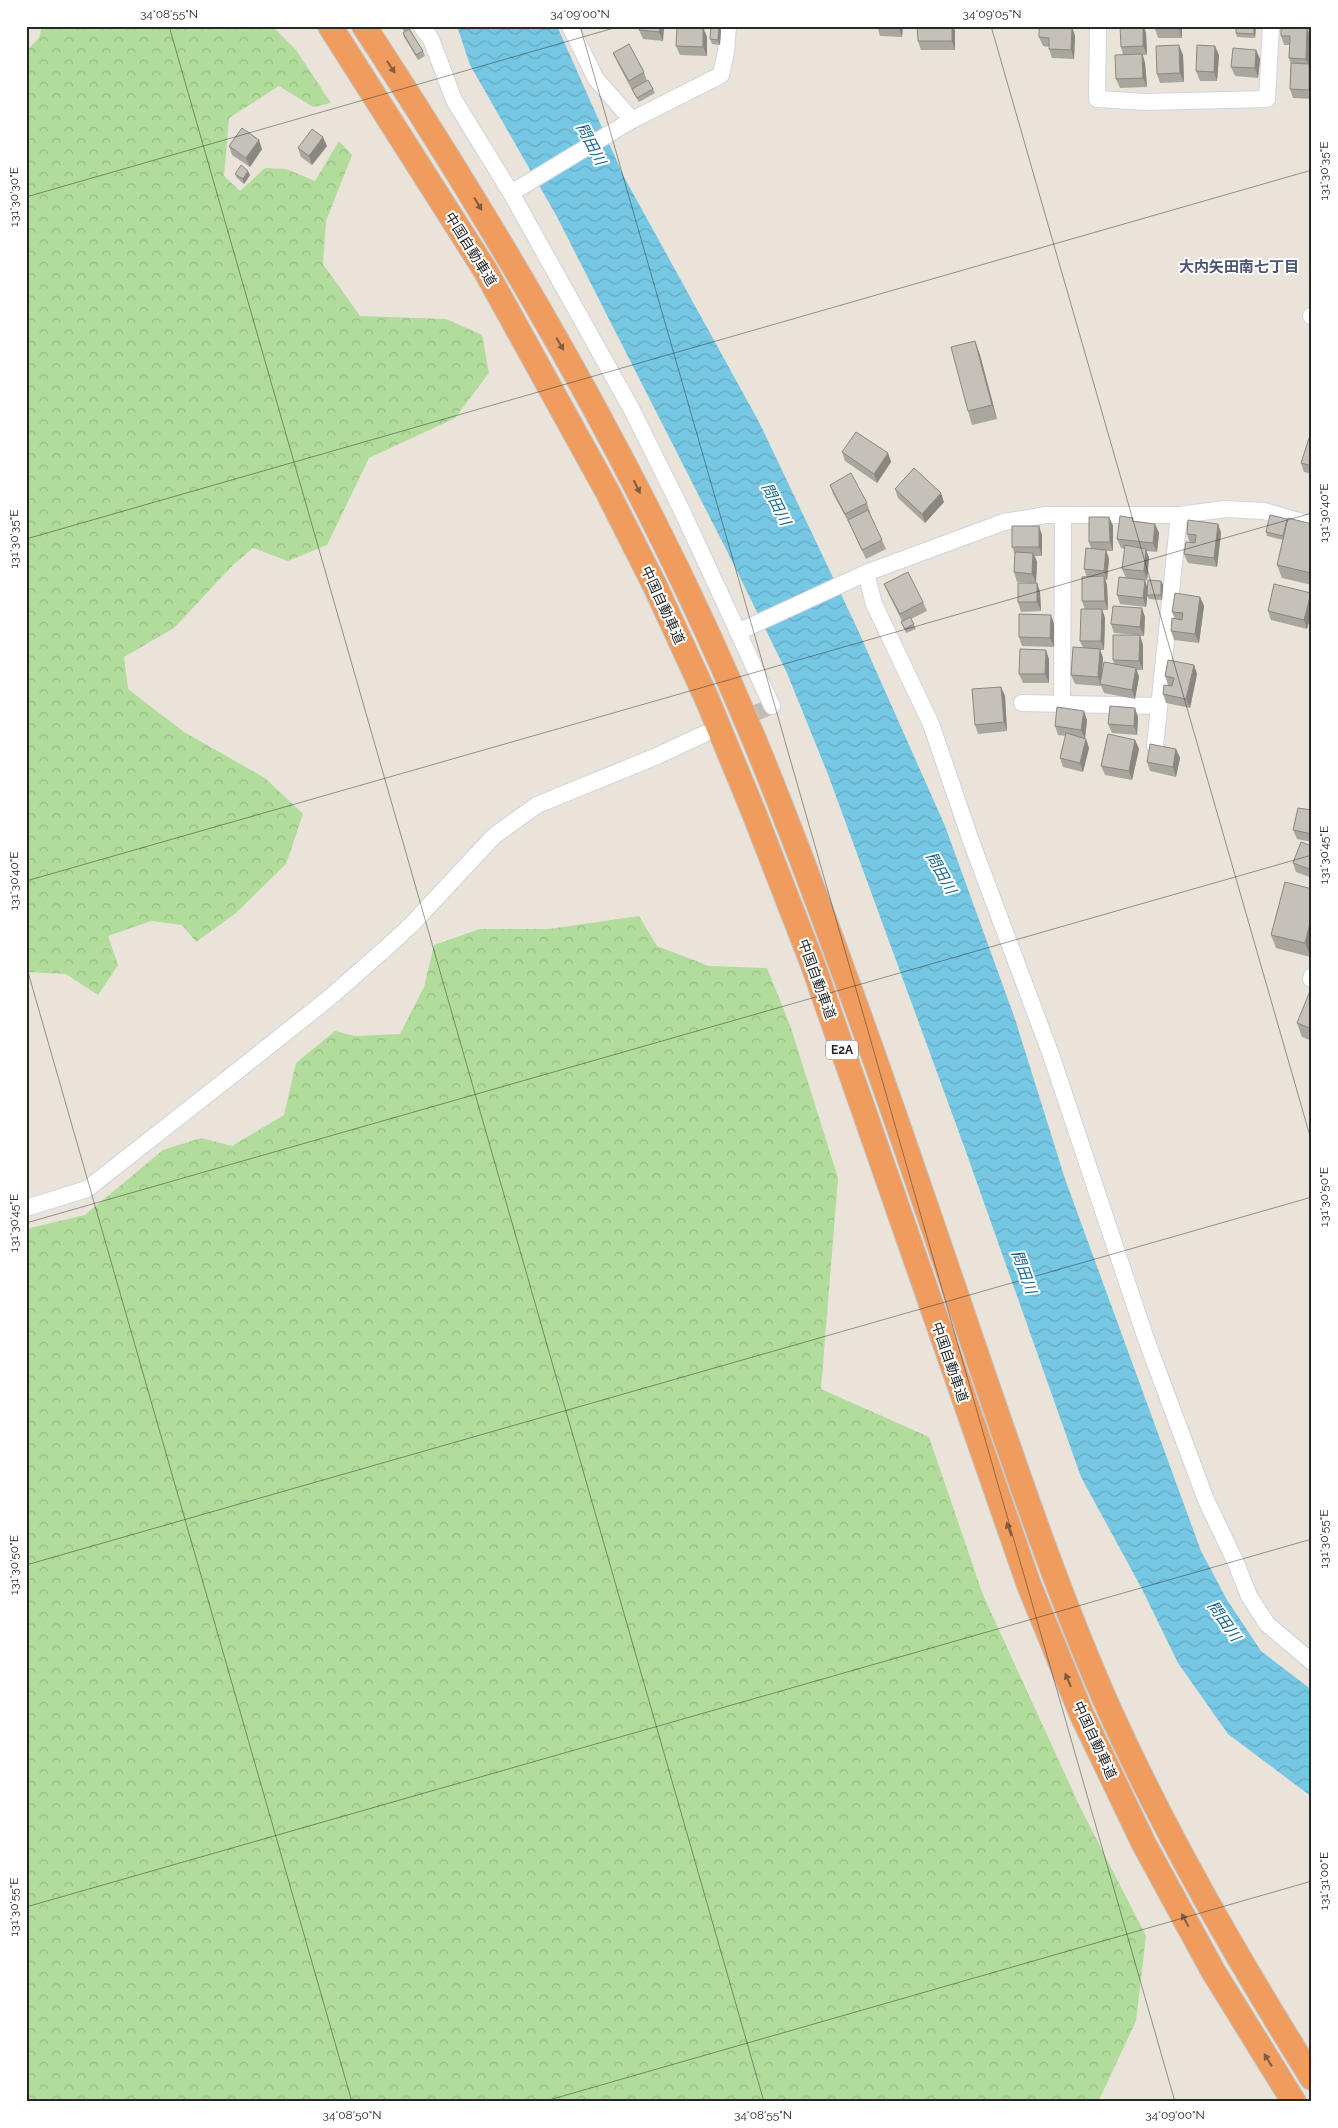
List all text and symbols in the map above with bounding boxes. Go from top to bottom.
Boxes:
text: 34°08'55"N [140,7,198,21]
text: 34°09'00"N [550,7,610,21]
text: 34°09'05"N [963,7,1021,21]
one-way arrow [386,60,395,74]
water label: 問田川 [572,120,610,170]
text: 131°30'35"E [1317,141,1331,201]
text: 131°30'30"E [7,167,21,227]
one-way arrow [473,198,482,211]
street label: 中国自動車道 [442,209,500,289]
district label: 大内矢田南七丁目 [1179,258,1299,276]
one-way arrow [555,338,564,351]
one-way arrow [634,480,642,494]
water label: 問田川 [758,480,795,530]
text: 131°30'40"E [1317,483,1331,543]
text: 131°30'35"E [7,509,21,569]
street label: 中国自動車道 [638,564,688,646]
text: 131°30'45"E [1317,826,1331,884]
water label: 問田川 [922,849,961,899]
text: 131°30'40"E [7,851,21,911]
street label: 中国自動車道 [795,937,839,1021]
road number: E2A [826,1040,858,1060]
text: 131°30'50"E [1317,1167,1331,1227]
text: 131°30'45"E [7,1194,21,1252]
water label: 問田川 [1008,1248,1041,1298]
street label: 中国自動車道 [929,1320,971,1404]
text: 131°30'55"E [1317,1509,1331,1569]
one-way arrow [1004,1521,1012,1536]
text: 131°30'50"E [7,1535,21,1595]
water label: 問田川 [1204,1597,1245,1646]
one-way arrow [1064,1672,1072,1687]
street label: 中国自動車道 [1070,1699,1120,1781]
text: 131°31'00"E [1317,1852,1331,1910]
text: 131°30'55"E [7,1877,21,1937]
one-way arrow [1181,1913,1189,1928]
one-way arrow [1263,2054,1273,2067]
text: 34°08'50"N [323,2108,382,2122]
text: 34°08'55"N [734,2108,792,2122]
text: 34°09'00"N [1145,2108,1205,2122]

